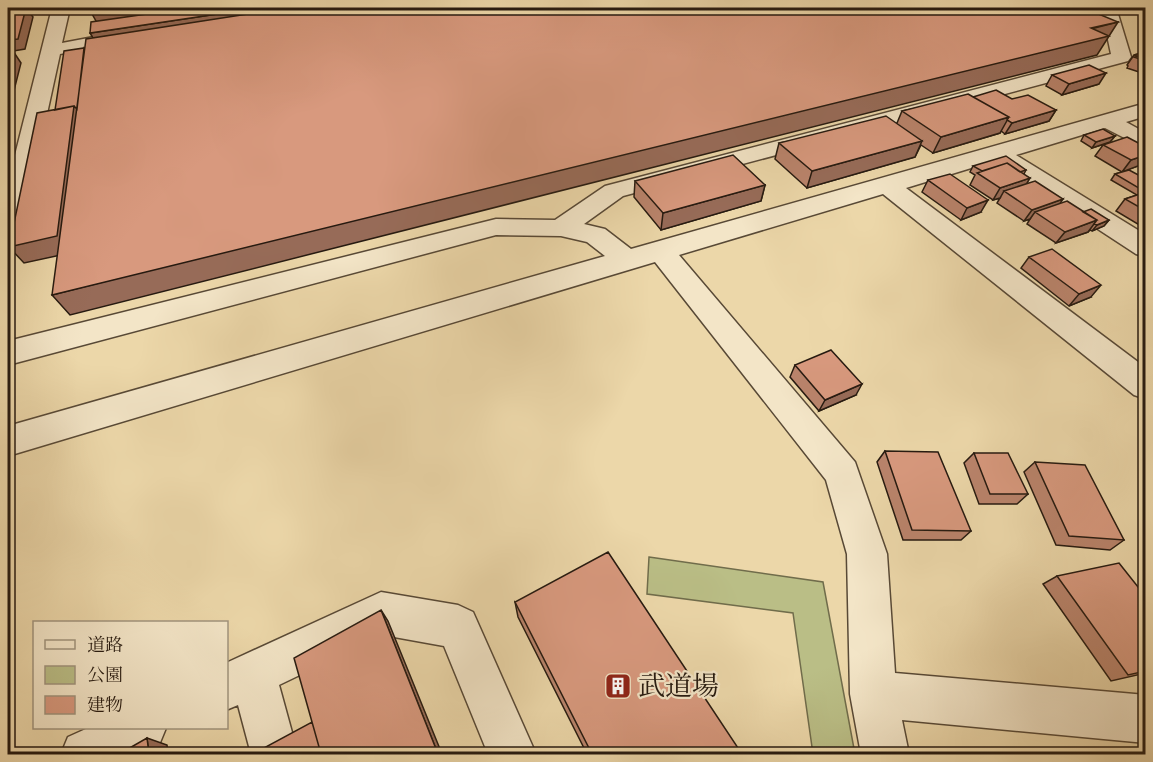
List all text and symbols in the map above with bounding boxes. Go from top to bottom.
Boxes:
legend [33,621,228,729]
text: 道路 [87,634,123,657]
text: 公園 [87,664,123,687]
place label: 武道場 [638,670,719,703]
building icon: 武道場 [603,671,633,701]
text: 建物 [87,694,123,717]

